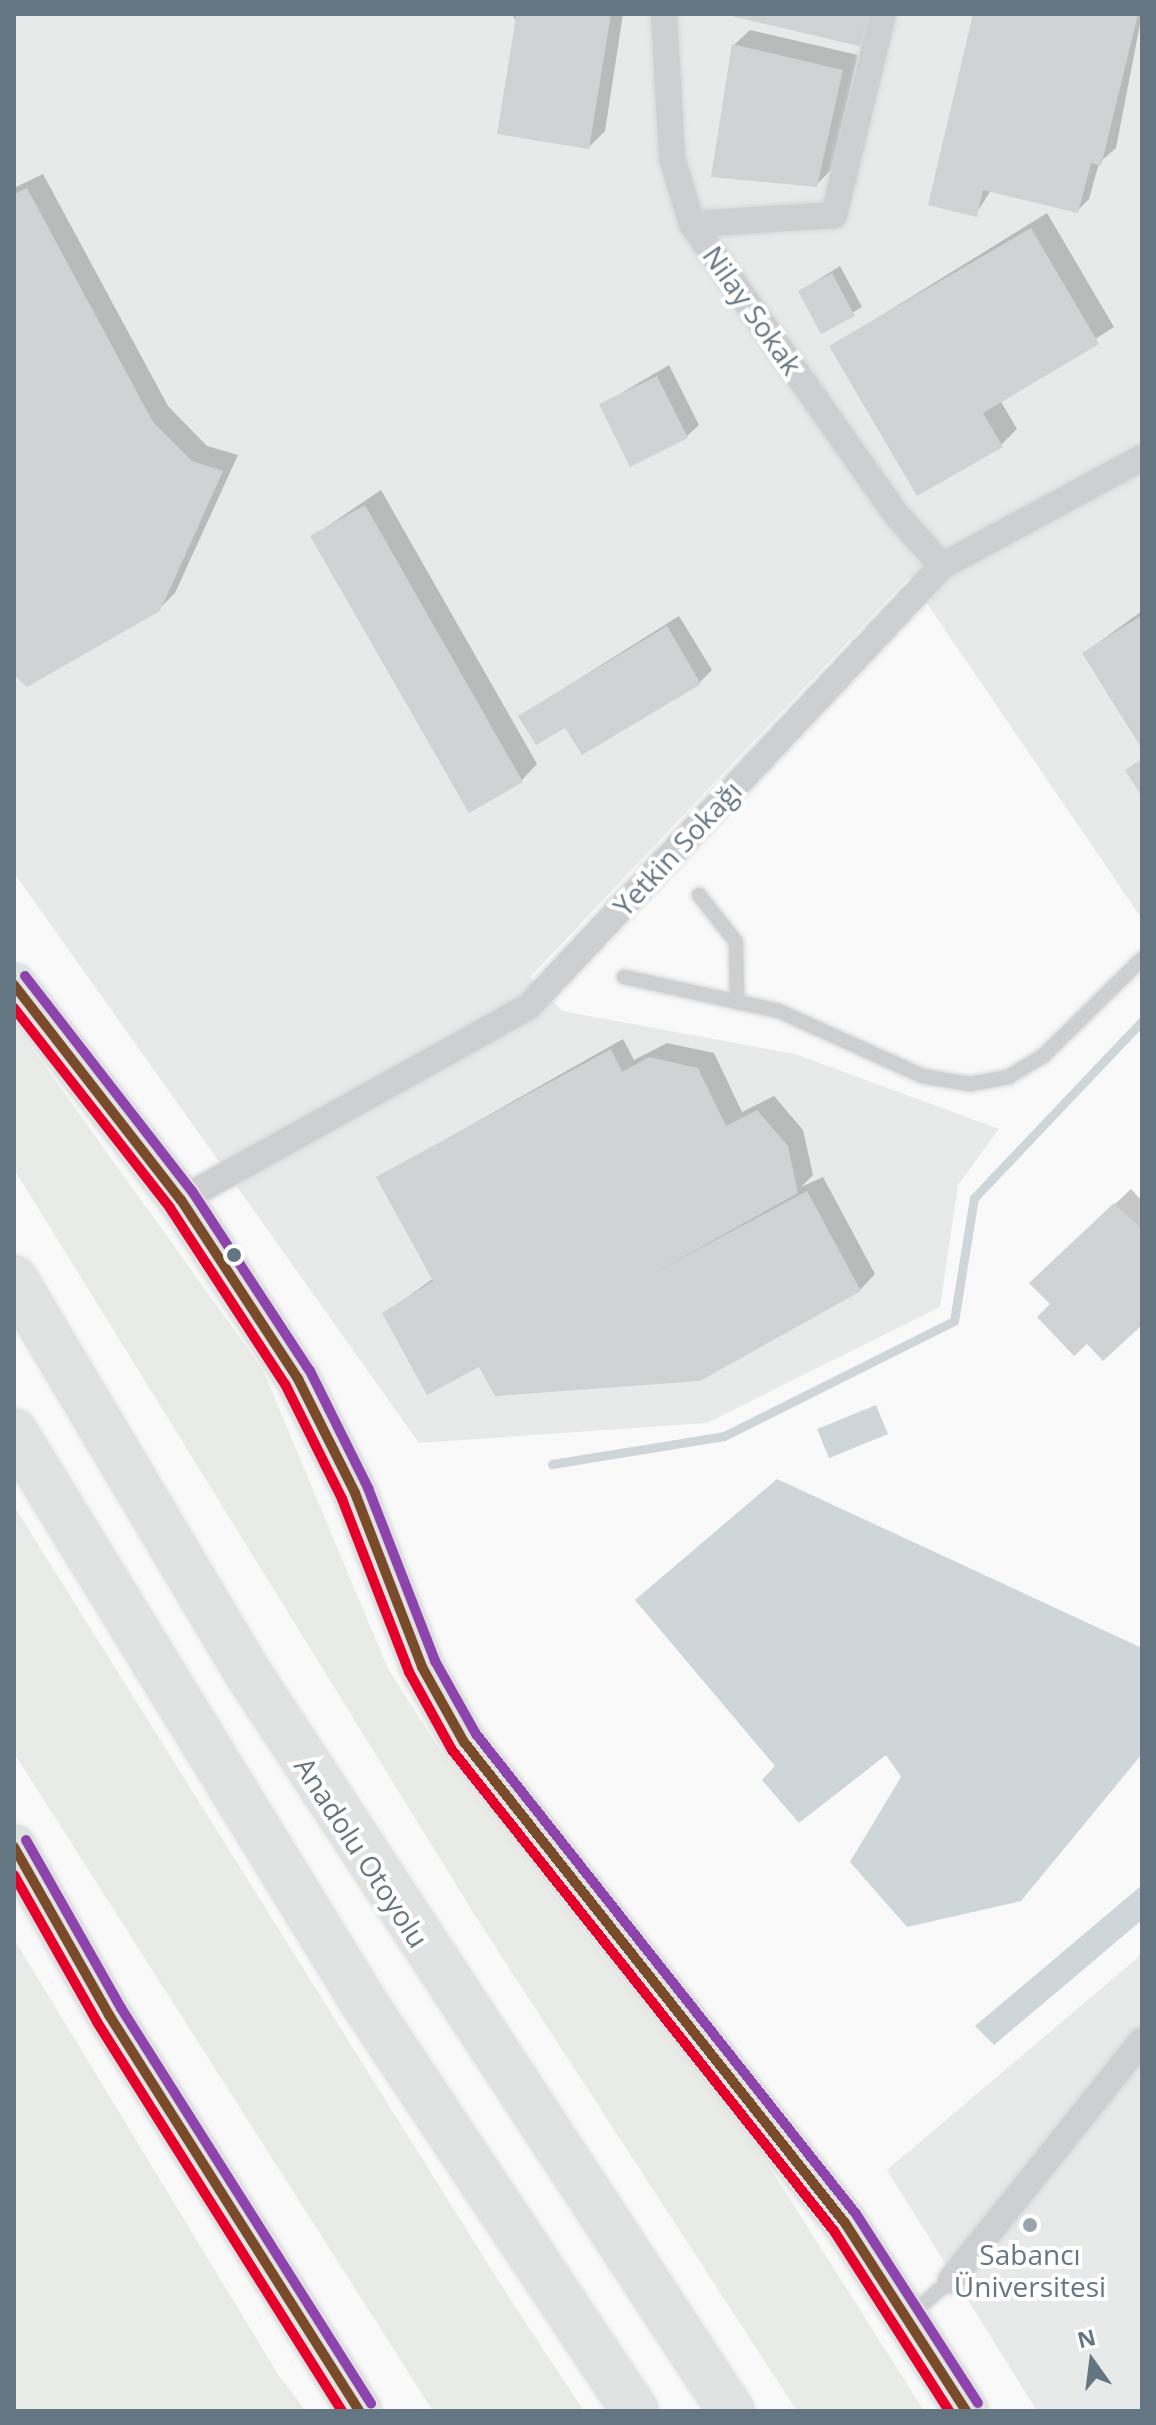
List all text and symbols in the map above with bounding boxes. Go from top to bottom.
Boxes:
street label: Nilay Sokak [696,239,810,381]
street label: Yetkin Sokağı [606,774,748,922]
unlabelled marker [226,1247,242,1263]
street label: Anadolu Otoyolu [288,1751,436,1953]
marker: Sabancı Üniversitesi [1021,2216,1039,2234]
place label: Sabancı Üniversitesi [954,2237,1106,2303]
north arrow [1052,2321,1132,2401]
text: N [1074,2321,1098,2354]

